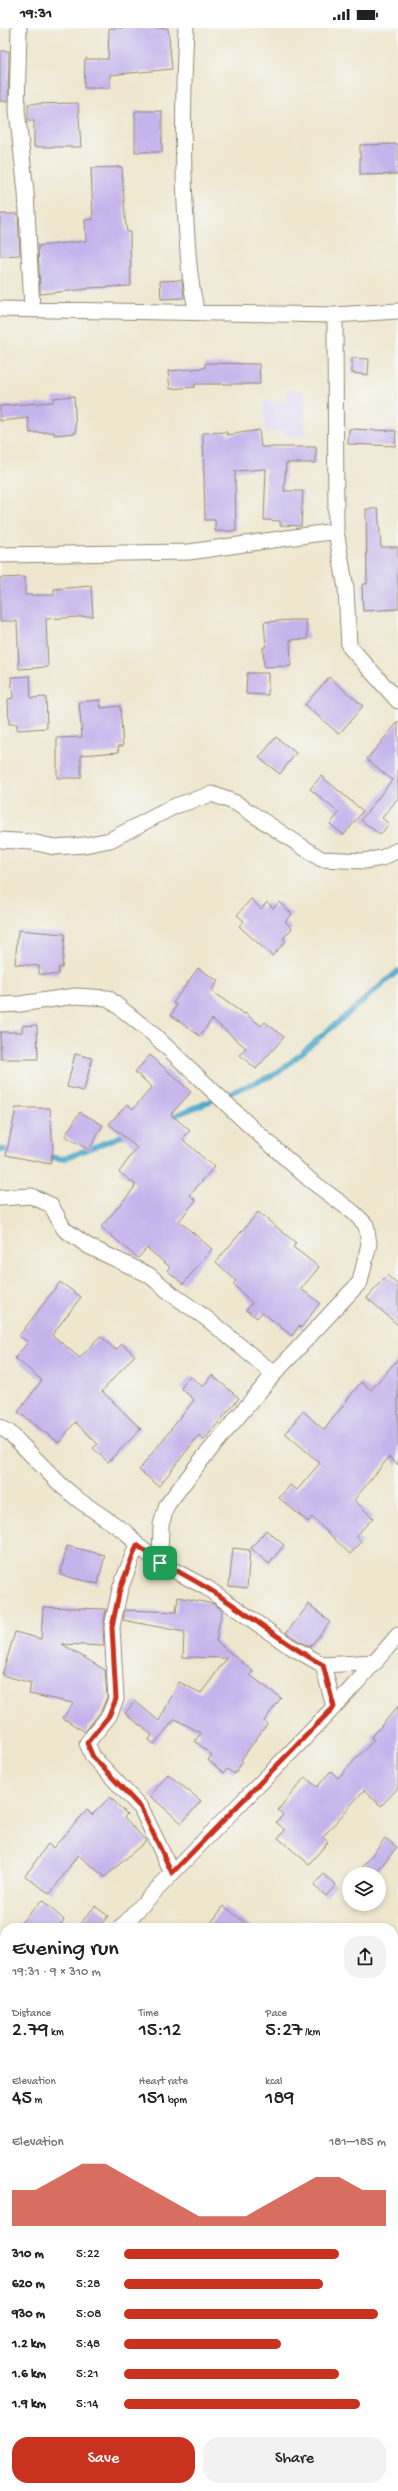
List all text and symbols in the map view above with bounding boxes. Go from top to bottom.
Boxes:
text: 19:31 [20,5,52,23]
pin [143,1546,177,1580]
icon: arrive [149,1552,171,1574]
map controls [342,1867,386,1911]
button: layers [342,1867,386,1911]
button: share [344,1936,386,1978]
text: Evening run [12,1937,119,1963]
text: 19:31 · 9 × 310 m [12,1965,101,1980]
text: Distance [12,2008,51,2020]
text: Time [139,2008,159,2020]
text: Pace [265,2008,287,2020]
text: 2.79 [12,2020,49,2043]
text: 15:12 [139,2020,181,2043]
text: 5:27 [265,2020,302,2043]
text: km [49,2027,64,2039]
text: /km [302,2027,320,2039]
text: Elevation [12,2076,56,2088]
text: Heart rate [139,2076,188,2088]
text: kcal [265,2076,283,2088]
text: 45 [12,2088,32,2111]
text: 151 [139,2088,165,2111]
text: 189 [265,2088,294,2111]
text: m [32,2095,42,2107]
text: bpm [165,2095,187,2107]
text: Elevation [12,2135,64,2150]
text: 181–185 m [329,2135,386,2150]
text: 310 m [12,2247,44,2262]
text: 5:22 [76,2247,100,2262]
text: 620 m [12,2277,45,2292]
text: 5:28 [76,2277,100,2292]
text: 930 m [12,2307,45,2322]
text: 5:08 [76,2307,101,2322]
text: 1.2 km [12,2337,46,2352]
text: 5:48 [76,2337,100,2352]
text: 1.6 km [12,2367,46,2382]
text: 5:21 [76,2367,99,2382]
text: 1.9 km [12,2397,46,2412]
text: 5:14 [76,2397,98,2412]
button: Save [12,2437,195,2483]
button: Share [203,2437,386,2483]

